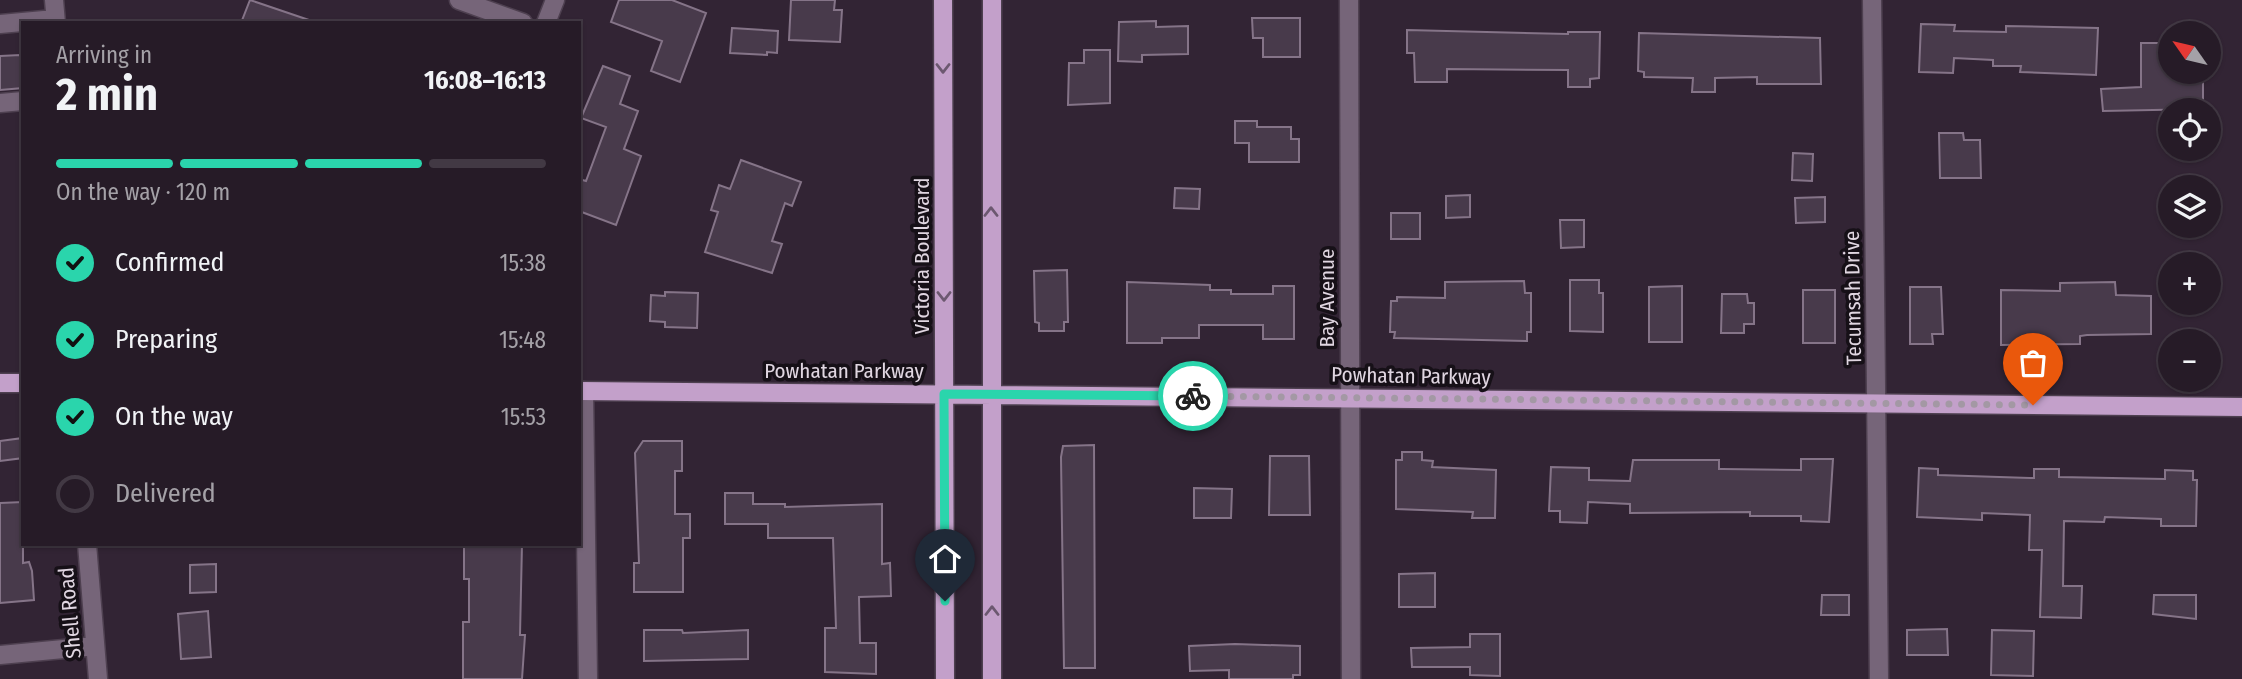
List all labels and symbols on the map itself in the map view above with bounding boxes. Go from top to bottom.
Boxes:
north arrow [2158,21,2221,84]
one-way arrow [935,63,951,74]
street label: Victoria Boulevard [909,178,935,335]
one-way arrow [983,206,999,217]
street label: Tecumsah Drive [1839,231,1867,365]
street label: Bay Avenue [1314,249,1340,347]
one-way arrow [937,290,952,301]
pin [2003,333,2063,405]
street label: Powhatan Parkway [764,358,924,384]
courier [1158,361,1228,431]
street label: Powhatan Parkway [1331,362,1492,390]
pin [915,529,975,601]
street label: Shell Road [53,566,87,660]
one-way arrow [984,605,1000,616]

